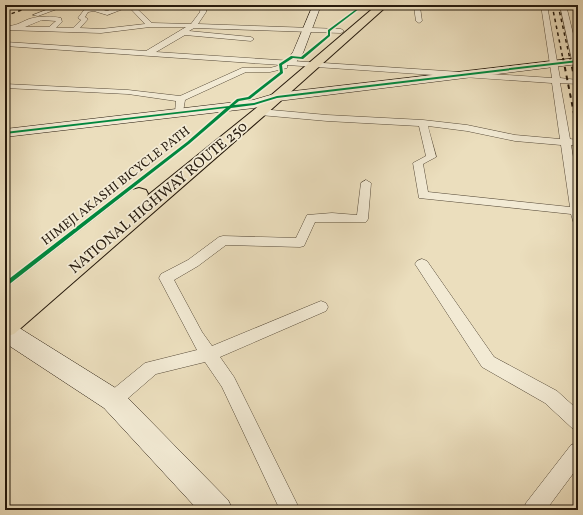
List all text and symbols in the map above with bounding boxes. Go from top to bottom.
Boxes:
street label: NATIONAL HIGHWAY ROUTE 250 [65,117,253,279]
street label: HIMEJI AKASHI BICYCLE PATH [38,123,194,250]

